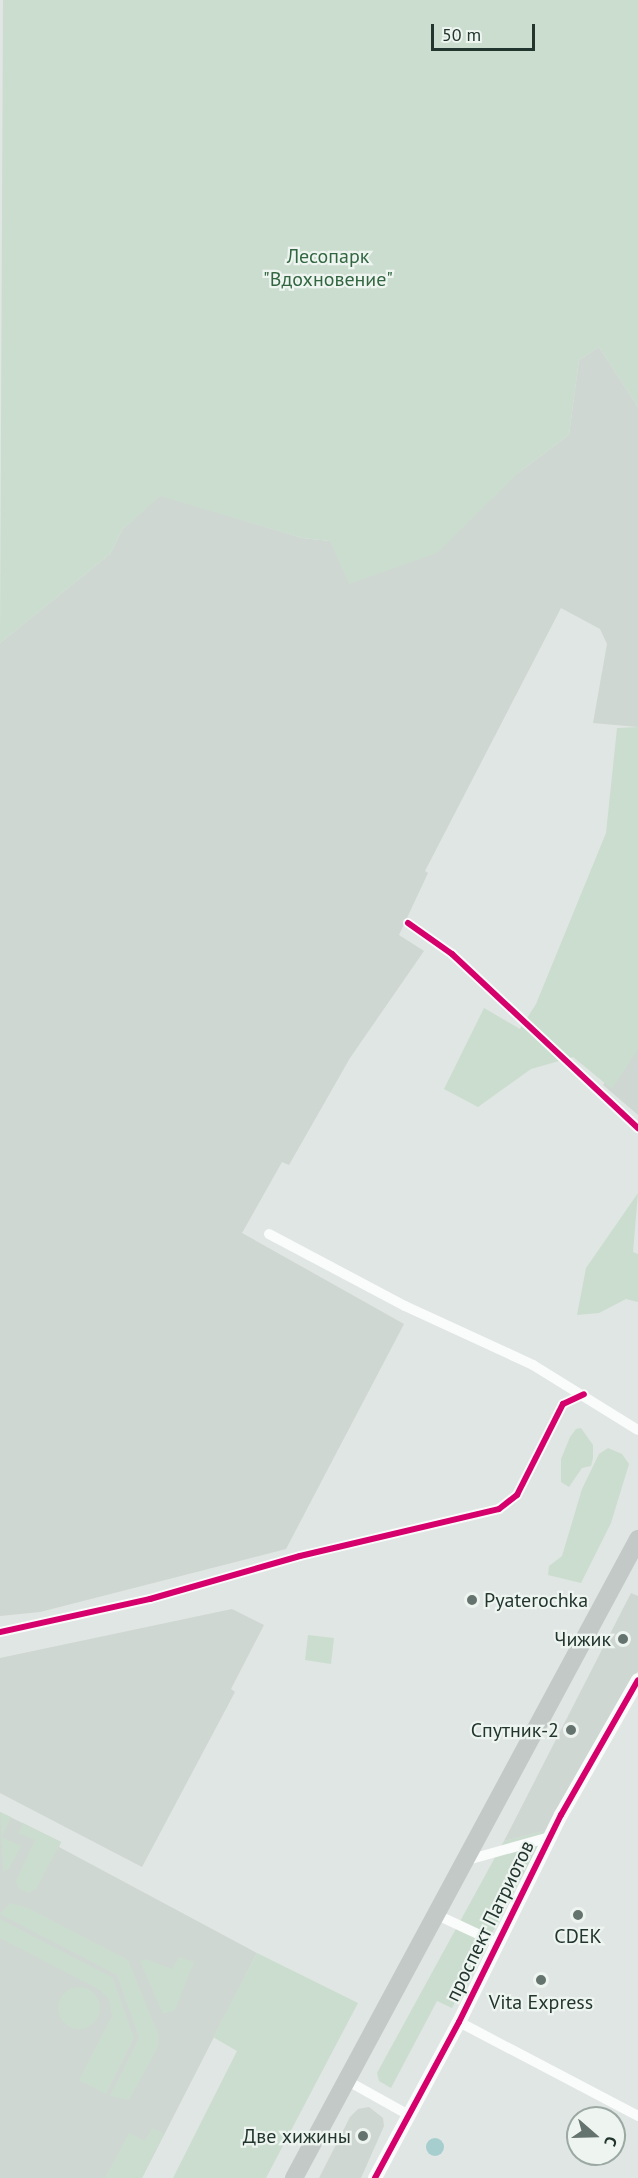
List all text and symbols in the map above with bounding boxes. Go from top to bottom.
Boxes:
scale bar [434,12,538,50]
text: 50 m [442,23,481,46]
park label: Лесопарк "Вдохновение" [263,244,393,291]
place label: Pyaterochka [484,1588,588,1612]
marker: Pyaterochka [465,1593,479,1607]
place label: Чижик [554,1627,611,1651]
marker: Чижик [616,1632,630,1646]
place label: Спутник-2 [471,1718,559,1742]
marker: Спутник-2 [564,1723,578,1737]
street label: проспект Патриотов [441,1836,539,2006]
marker: CDEK [571,1908,585,1922]
place label: CDEK [554,1924,602,1948]
marker: Vita Express [534,1973,548,1987]
place label: Vita Express [489,1990,593,2014]
north arrow [566,2106,626,2166]
place label: Две хижины [243,2124,351,2148]
marker: Две хижины [356,2129,370,2143]
text: С [600,2134,622,2149]

